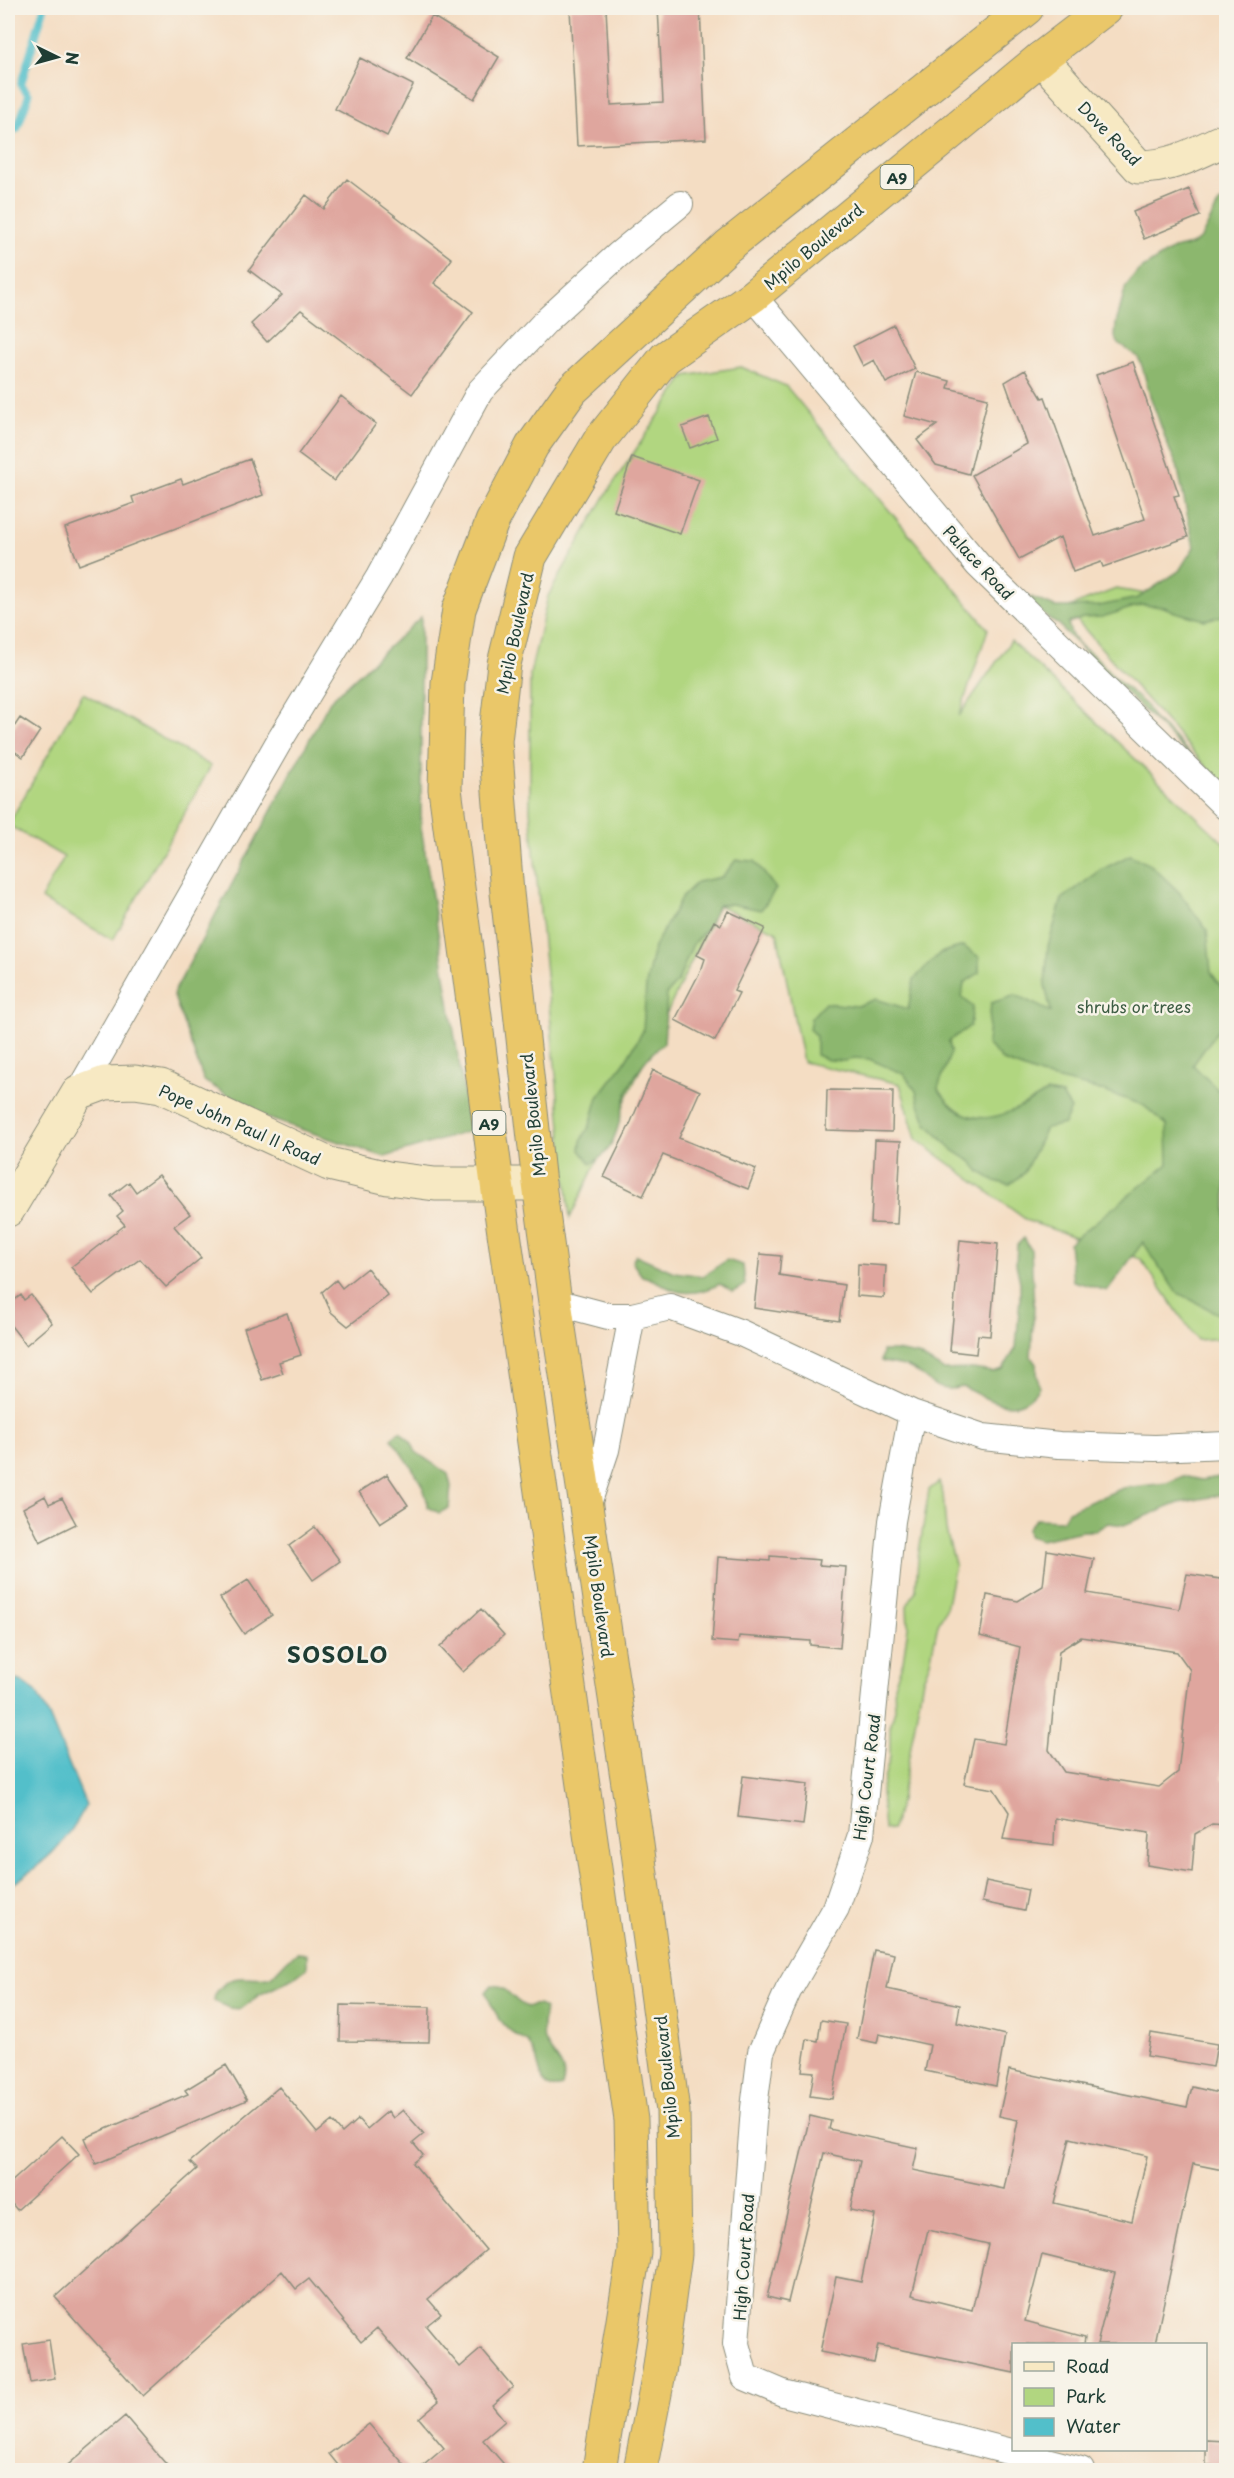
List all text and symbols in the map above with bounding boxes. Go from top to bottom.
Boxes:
north arrow [27,27,87,87]
text: N [60,51,85,66]
street label: Dove Road [1073,95,1147,171]
road number: A9 [880,165,914,189]
street label: Mpilo Boulevard [758,197,868,295]
street label: Palace Road [938,519,1020,605]
street label: Mpilo Boulevard [489,570,539,696]
park label: shrubs or trees [1077,994,1191,1018]
street label: Mpilo Boulevard [514,1052,550,1178]
street label: Pope John Paul II Road [155,1078,325,1170]
road number: A9 [472,1111,506,1135]
street label: Mpilo Boulevard [580,1533,621,1659]
district label: SOSOLO [287,1637,389,1670]
street label: High Court Road [846,1712,886,1842]
street label: Mpilo Boulevard [648,2014,684,2140]
street label: High Court Road [727,2193,759,2321]
legend [1012,2343,1207,2451]
text: Road [1066,2352,1110,2379]
text: Park [1066,2382,1106,2409]
text: Water [1066,2412,1121,2439]

